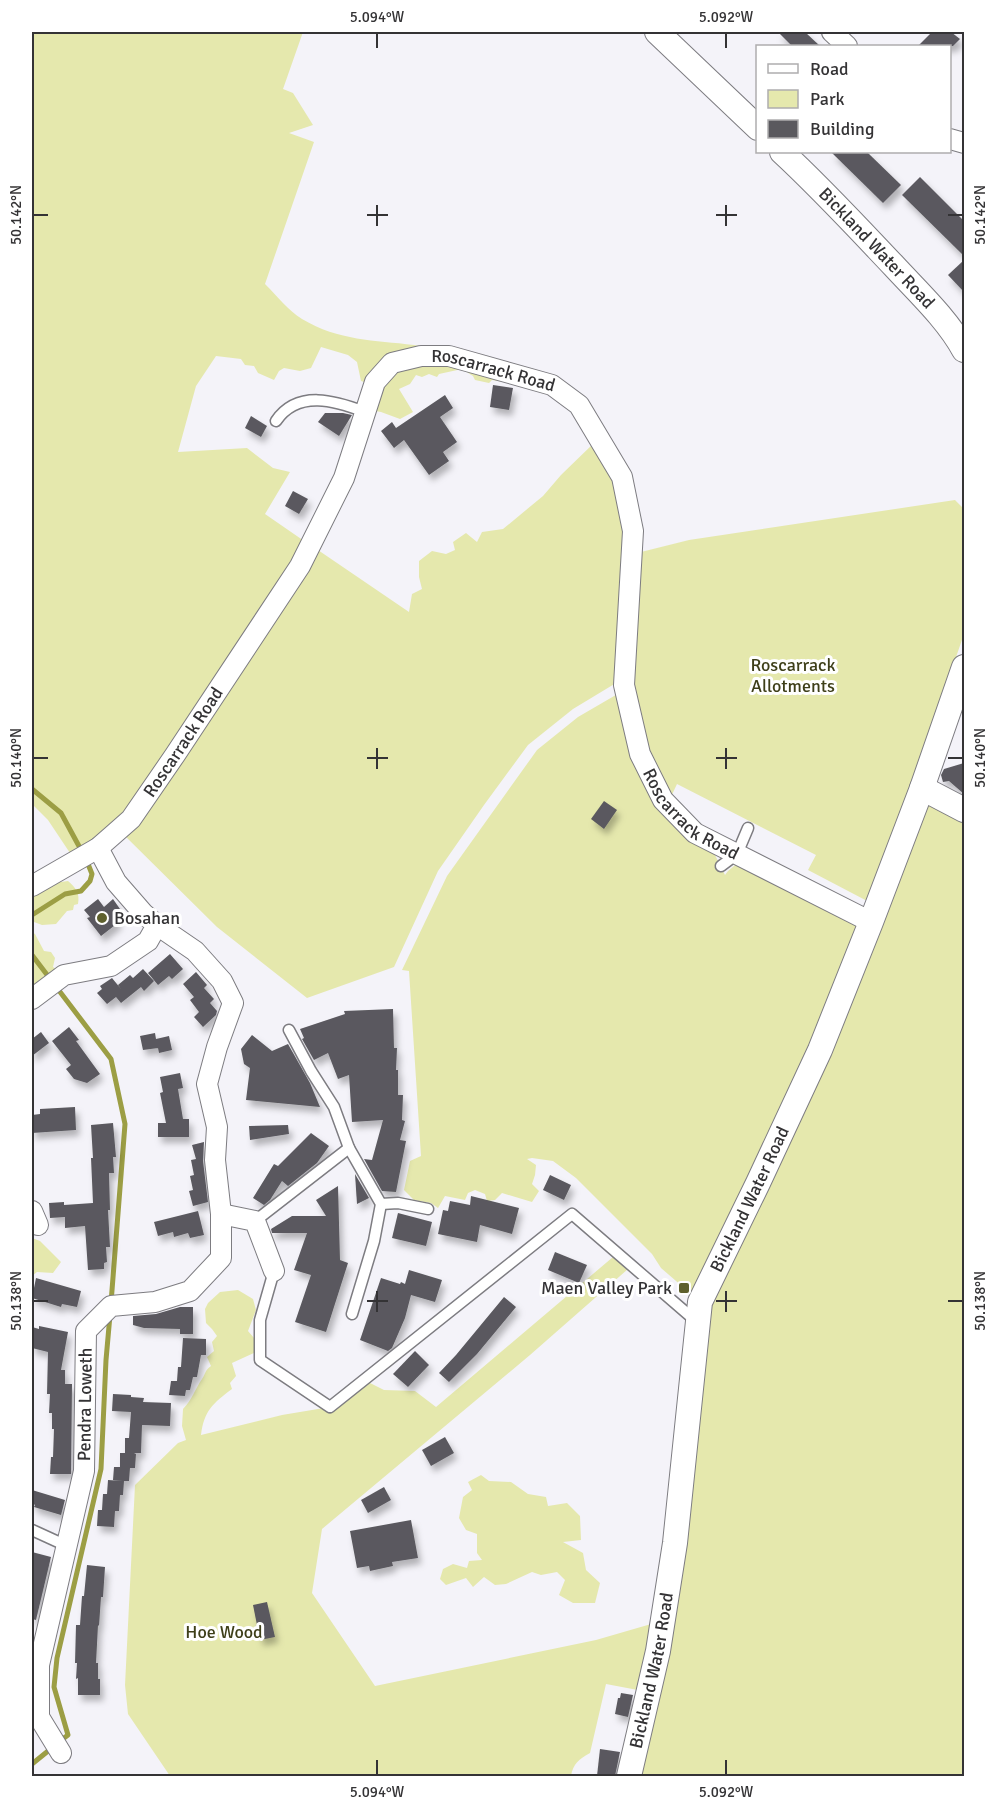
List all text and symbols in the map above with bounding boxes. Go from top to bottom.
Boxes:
text: 5.094°W [350,8,405,26]
text: 5.092°W [699,8,754,26]
legend [756,45,951,153]
text: Road [810,58,849,80]
text: Park [810,88,845,110]
text: Building [810,118,874,140]
street label: Bickland Water Road [814,183,939,313]
text: 50.142°N [7,185,25,245]
text: 50.142°N [971,185,989,245]
street label: Roscarrack Road [431,345,558,396]
park label: Roscarrack Allotments [750,654,836,697]
street label: Roscarrack Road [138,683,228,801]
text: 50.140°N [7,728,25,788]
text: 50.140°N [971,728,989,788]
street label: Roscarrack Road [638,765,743,864]
place label: Bosahan [114,907,180,929]
marker: Bosahan [95,911,109,925]
street label: Bickland Water Road [705,1123,794,1276]
text: 50.138°N [7,1271,25,1331]
text: 50.138°N [971,1271,989,1331]
place label: Maen Valley Park [541,1277,672,1299]
marker: Maen Valley Park [677,1281,691,1295]
street label: Pendra Loweth [73,1347,97,1461]
street label: Bickland Water Road [625,1591,678,1751]
park label: Hoe Wood [185,1621,263,1643]
text: 5.094°W [350,1783,405,1801]
text: 5.092°W [699,1783,754,1801]

